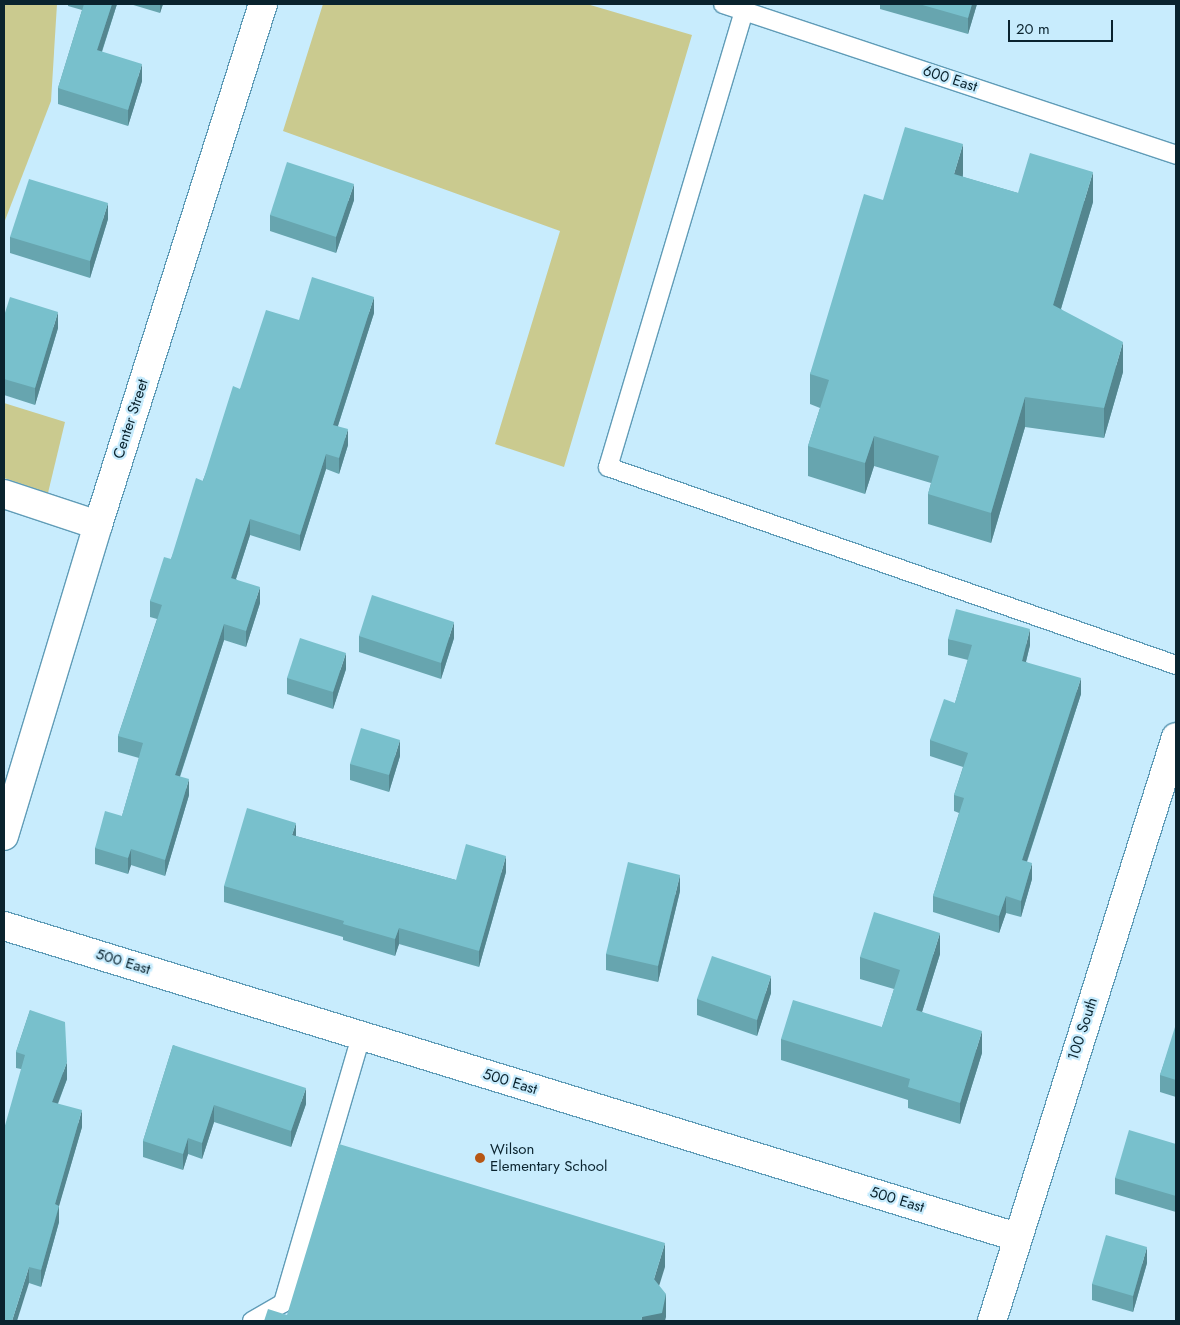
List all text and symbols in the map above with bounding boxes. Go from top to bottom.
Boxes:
scale bar [1010,10,1115,42]
text: 20 m [1016,18,1050,40]
street label: 600 East [920,62,980,96]
street label: Center Street [110,377,152,461]
street label: 500 East [94,945,152,979]
street label: 100 South [1064,995,1102,1063]
street label: 500 East [481,1065,539,1099]
place label: Wilson Elementary School [490,1140,607,1175]
marker: Wilson Elementary School [474,1152,486,1164]
street label: 500 East [868,1183,926,1217]

